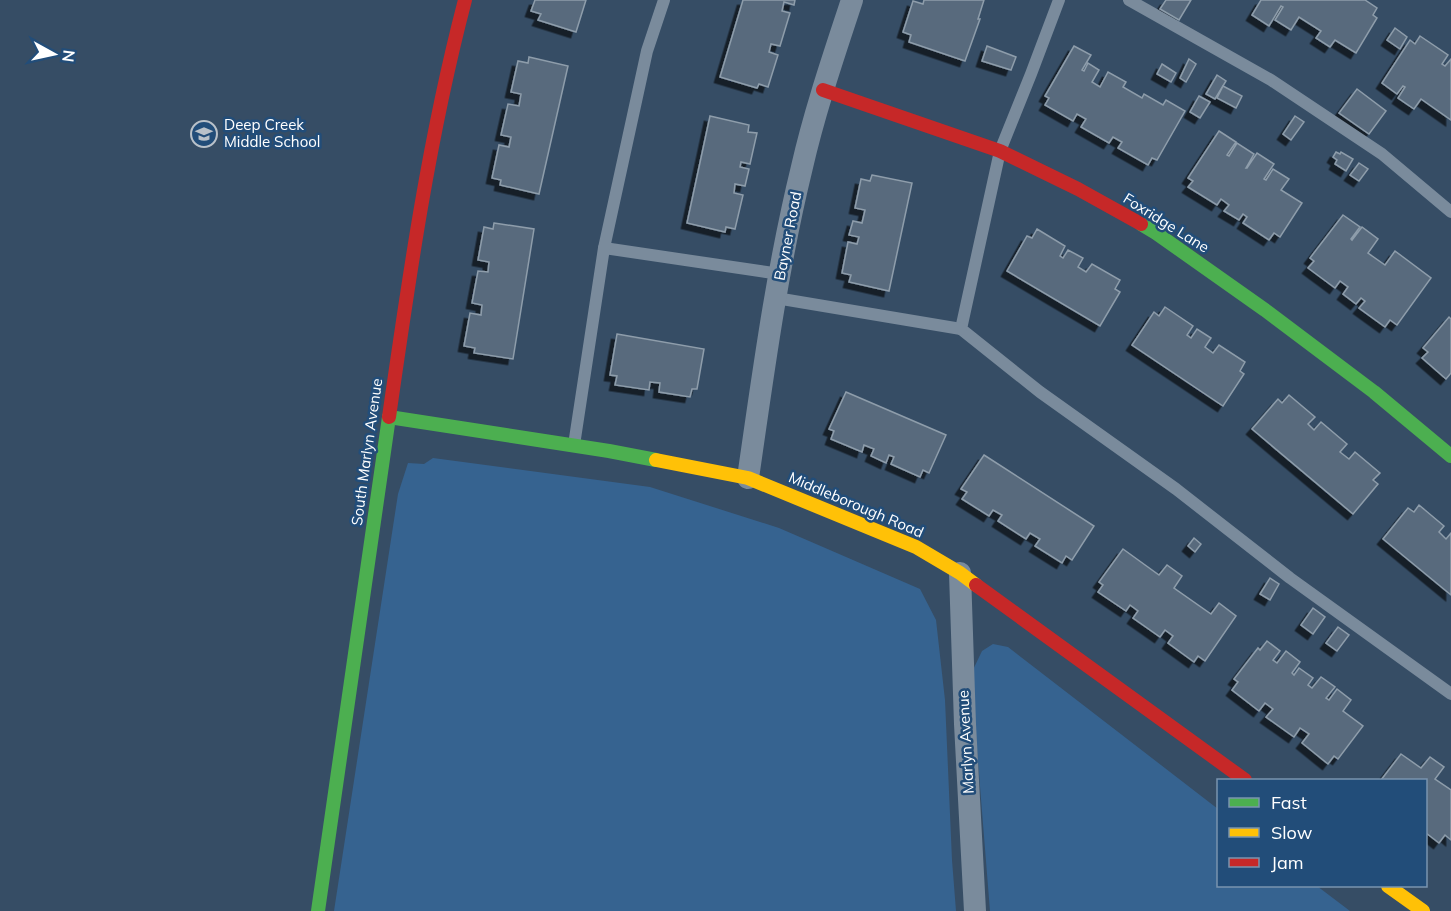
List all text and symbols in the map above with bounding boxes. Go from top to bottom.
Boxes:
north arrow [24,24,84,84]
text: N [58,49,80,63]
place label: Deep Creek Middle School [224,115,320,151]
school or university icon: Deep Creek Middle School [189,119,219,149]
street label: Foxridge Lane [1120,189,1213,257]
street label: Bayner Road [770,190,805,282]
street label: South Marlyn Avenue [347,377,386,527]
street label: Middleborough Road [786,467,927,542]
street label: Marlyn Avenue [953,690,978,794]
legend [1217,779,1427,887]
text: Fast [1271,791,1307,814]
text: Slow [1271,821,1313,844]
text: Jam [1271,851,1304,874]

